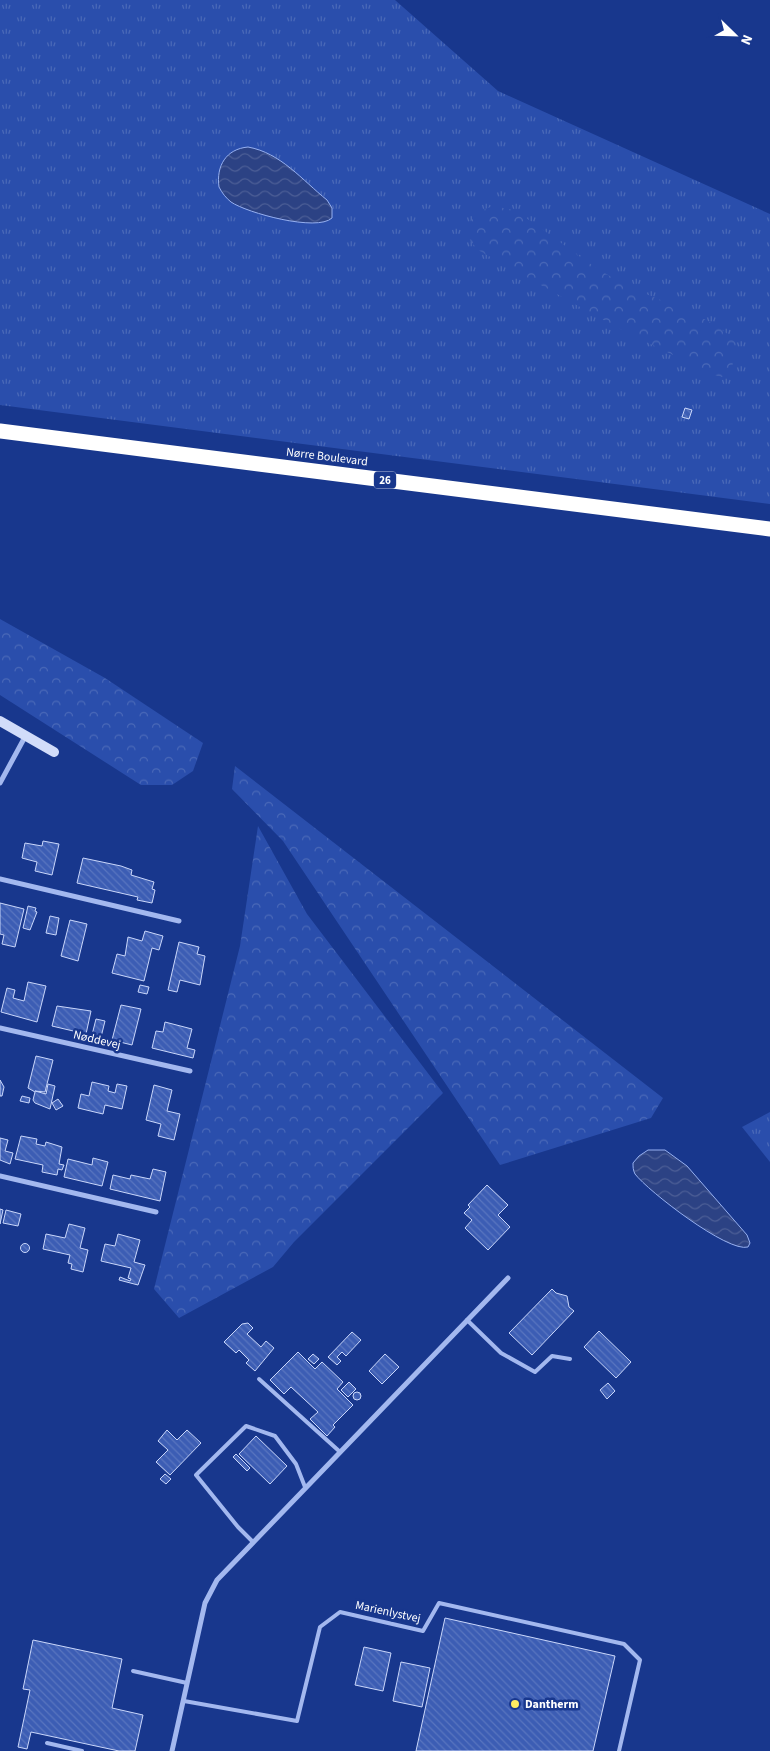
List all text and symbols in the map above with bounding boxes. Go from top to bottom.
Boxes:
north arrow [710,10,760,60]
text: N [735,31,757,48]
street label: Nørre Boulevard [285,444,369,470]
road number: 26 [374,472,396,488]
street label: Nøddevej [72,1026,122,1054]
street label: Marienlystvej [354,1597,422,1627]
place label: Dantherm [525,1696,579,1713]
marker: Dantherm [509,1698,521,1710]

